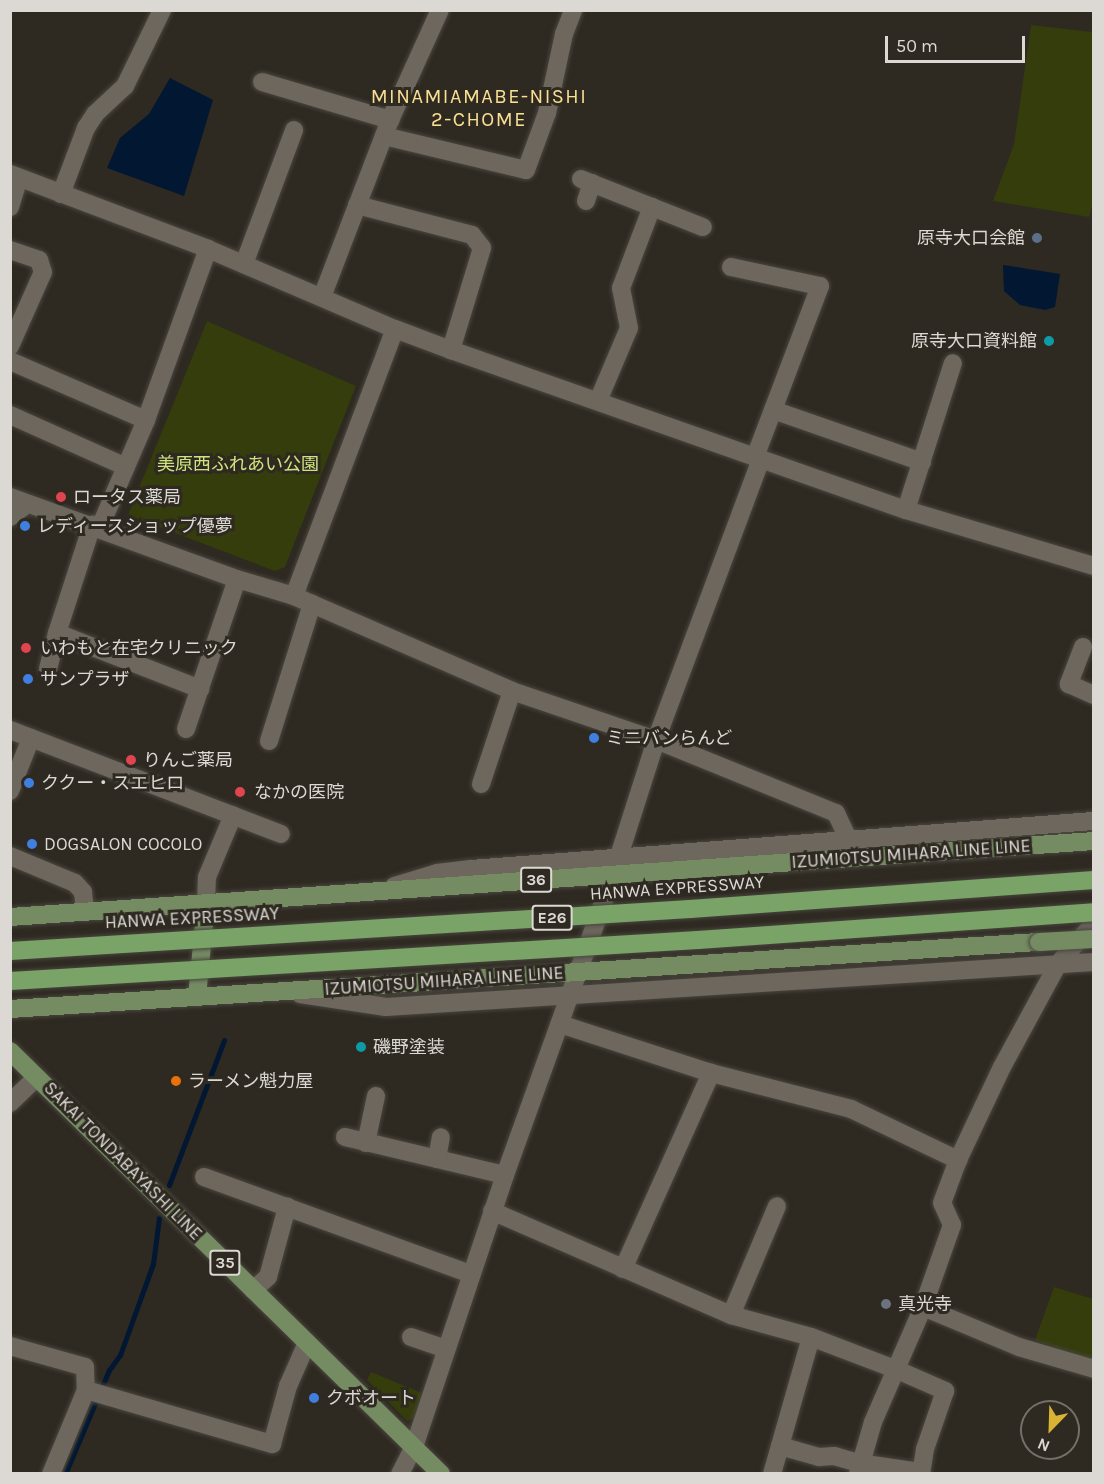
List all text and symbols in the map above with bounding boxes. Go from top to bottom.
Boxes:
scale bar [888,24,1028,62]
text: 50 m [896,35,938,57]
district label: MINAMIAMABE-NISHI 2-CHOME [371,85,587,132]
place label: 原寺大口会館 [917,227,1025,249]
marker: 原寺大口会館 [1030,231,1044,245]
place label: 原寺大口資料館 [911,330,1037,352]
marker: 原寺大口資料館 [1042,334,1056,348]
park label: 美原西ふれあい公園 [157,453,319,475]
place label: ロータス薬局 [73,486,181,508]
marker: ロータス薬局 [54,490,68,504]
place label: レディースショップ優夢 [37,515,235,537]
marker: レディースショップ優夢 [18,519,32,533]
place label: いわもと在宅クリニック [40,637,238,659]
marker: いわもと在宅クリニック [17,639,35,657]
place label: サンプラザ [40,668,130,690]
marker: サンプラザ [21,672,35,686]
place label: ミニバンらんど [606,727,732,749]
marker: ミニバンらんど [587,731,601,745]
place label: りんご薬局 [143,749,233,771]
marker: りんご薬局 [124,753,138,767]
place label: ククー・スエヒロ [41,772,185,794]
marker: ククー・スエヒロ [22,776,36,790]
place label: なかの医院 [254,781,344,803]
marker: なかの医院 [231,783,249,801]
place label: DOGSALON COCOLO [44,833,202,855]
street label: IZUMIOTSU MIHARA LINE LINE [791,835,1031,873]
marker: DOGSALON COCOLO [25,837,39,851]
road number: 36 [520,867,552,893]
street label: HANWA EXPRESSWAY [589,871,765,905]
street label: HANWA EXPRESSWAY [104,903,280,933]
road number: E26 [531,905,573,931]
street label: IZUMIOTSU MIHARA LINE LINE [324,962,564,1000]
place label: 磯野塗装 [373,1036,445,1058]
marker: 磯野塗装 [354,1040,368,1054]
place label: ラーメン魁力屋 [188,1070,314,1092]
marker: ラーメン魁力屋 [169,1074,183,1088]
street label: SAKAI TONDABAYASHI LINE [39,1077,207,1245]
road number: 35 [208,1250,242,1276]
place label: 真光寺 [898,1293,952,1315]
marker: 真光寺 [879,1297,893,1311]
place label: クボオート [326,1387,416,1409]
marker: クボオート [307,1391,321,1405]
north arrow [1020,1400,1080,1460]
text: N [1035,1434,1053,1456]

